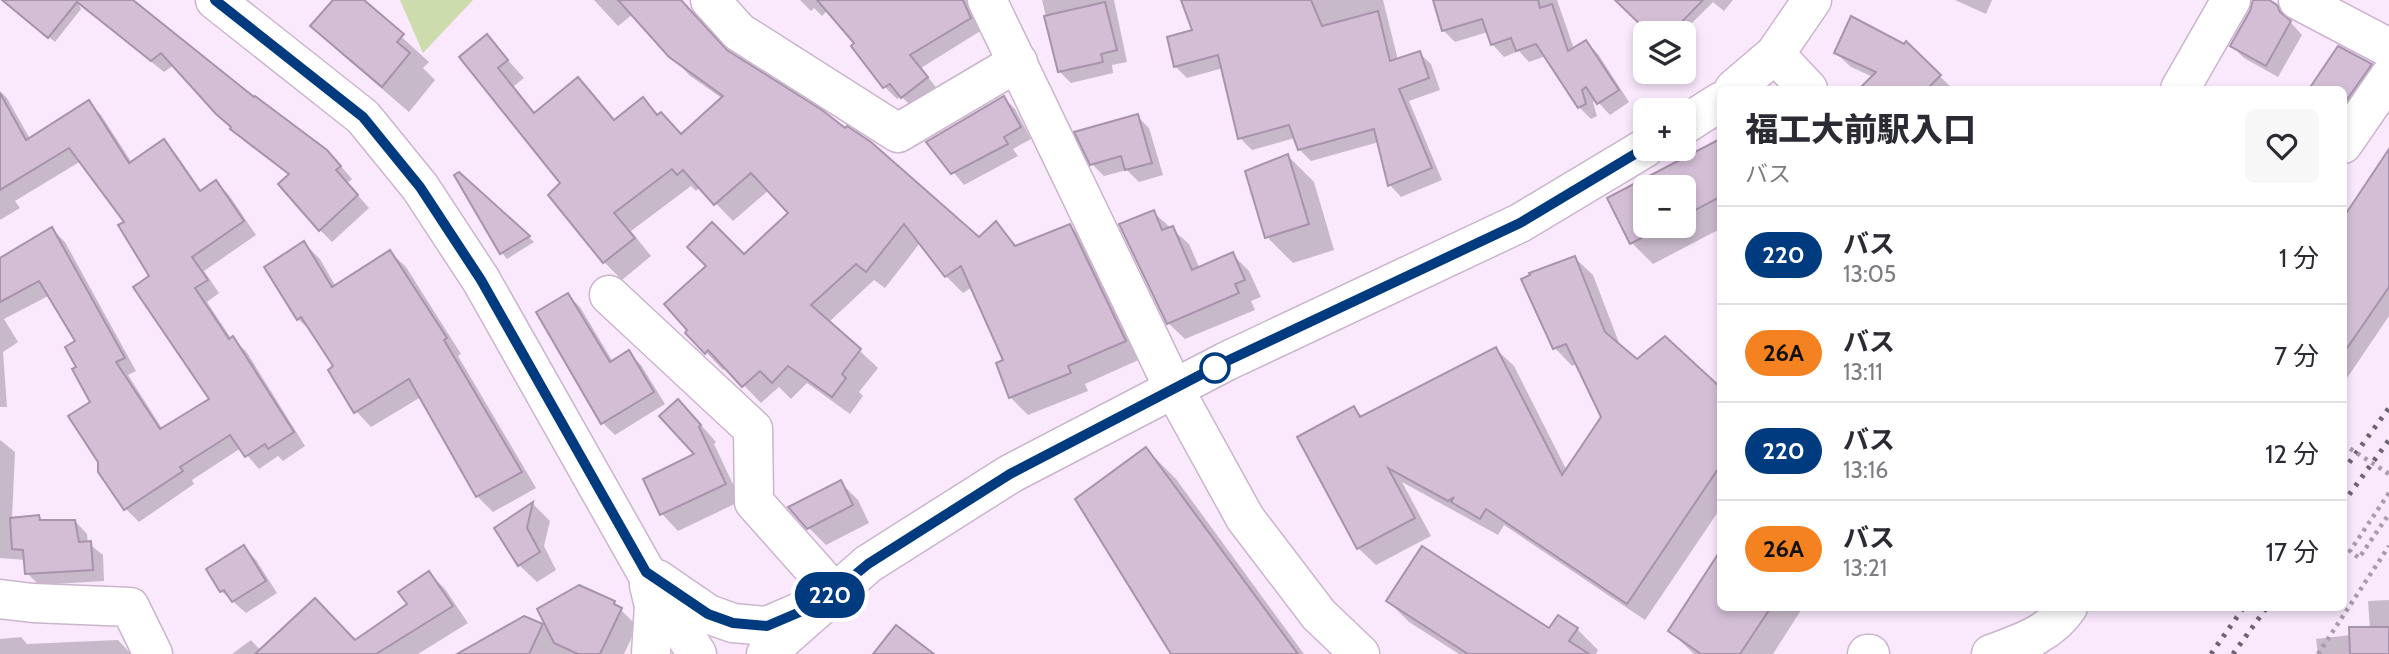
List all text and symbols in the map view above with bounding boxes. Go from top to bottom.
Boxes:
map controls [1633,21,1696,238]
button: layers [1633,21,1696,84]
button: + [1633,98,1696,161]
text: 福工大前駅入口 [1745,109,1976,149]
button: heart [2245,109,2319,183]
text: バス [1745,160,1791,188]
button: − [1633,175,1696,238]
text: バス [1843,228,1895,260]
text: 220 [1762,240,1805,269]
text: 1 分 [2279,242,2319,274]
text: 13:05 [1843,260,1896,288]
text: バス [1843,326,1895,358]
text: 26A [1763,338,1804,367]
text: 7 分 [2274,340,2319,372]
unlabelled marker [1200,353,1230,383]
text: 13:11 [1843,358,1883,386]
text: バス [1843,424,1895,456]
text: 220 [1762,436,1805,465]
text: 12 分 [2265,438,2319,470]
text: 13:16 [1843,456,1888,484]
text: バス [1843,522,1895,554]
text: 26A [1763,534,1804,563]
text: 17 分 [2266,536,2319,568]
text: 13:21 [1843,554,1887,582]
line badge: 220 [790,572,870,618]
text: 220 [809,580,851,609]

